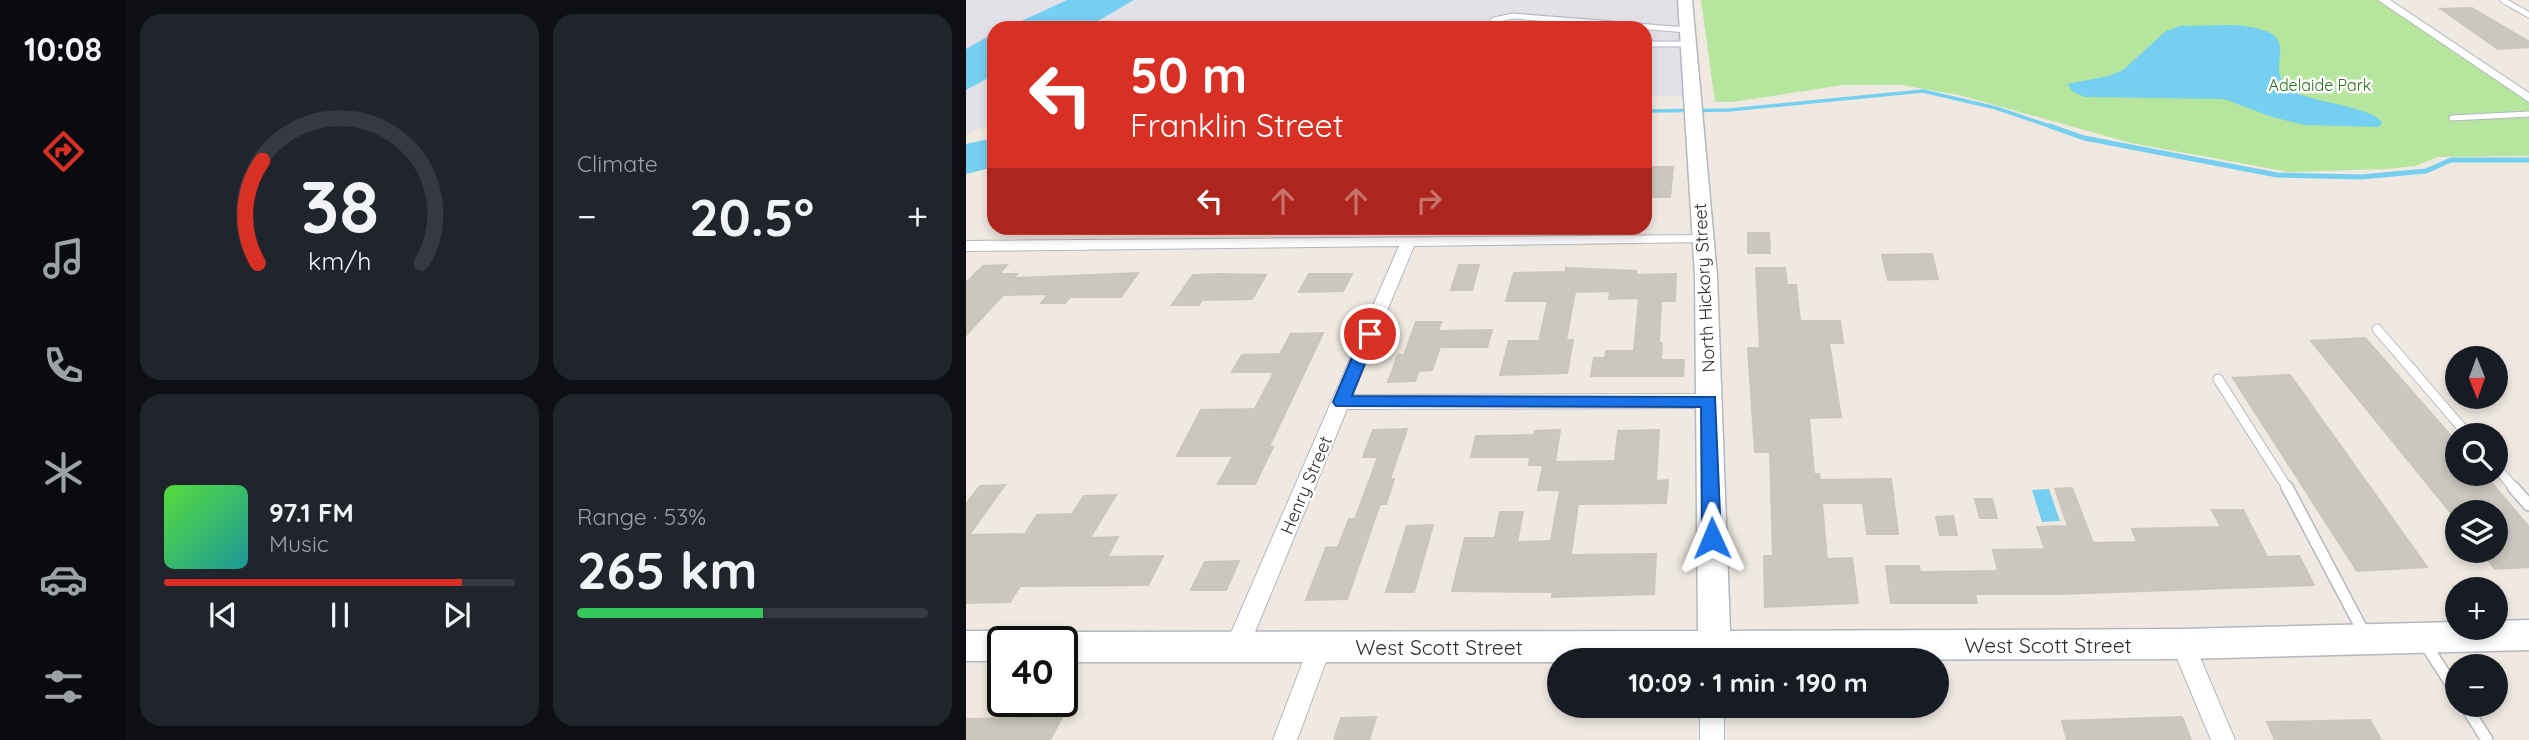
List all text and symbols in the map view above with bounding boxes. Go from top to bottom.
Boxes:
text: 10:08 [24,29,102,69]
text: 50 m [1130,44,1247,105]
icon: left [1015,49,1106,140]
park label: Adelaide Park [2269,75,2371,95]
text: Franklin Street [1130,105,1344,145]
icon: directions [39,127,88,176]
text: Climate [577,149,658,178]
text: 38 [300,160,379,251]
icon: left [1191,182,1229,220]
icon: ahead [1264,182,1302,220]
icon: ahead [1337,182,1375,220]
icon: right [1410,182,1448,220]
text: 20.5° [689,184,814,249]
text: − [577,192,597,240]
text: + [907,192,928,240]
street label: North Hickory Street [1688,203,1720,373]
icon: music [39,234,88,283]
text: km/h [308,245,371,276]
pin [1340,304,1400,364]
icon: arrive [1351,315,1389,353]
icon: phone [39,341,88,390]
north arrow [2445,346,2508,410]
map controls [2445,346,2508,717]
button: search [2445,423,2508,486]
street label: Henry Street [1275,432,1337,538]
icon: climate [39,448,88,497]
text: 97.1 FM [269,496,354,529]
button: layers [2445,500,2508,563]
position arrow [1675,501,1749,575]
text: Range · 53% [577,502,706,531]
text: Music [269,529,329,558]
text: 265 km [577,537,757,602]
icon: car [39,555,88,604]
button: + [2445,577,2508,640]
icon: previous [204,596,242,634]
icon: pause [321,596,359,634]
icon: next [438,596,476,634]
speed limit sign: 40 [987,626,1078,717]
street label: West Scott Street [1964,632,2132,658]
street label: West Scott Street [1355,634,1523,660]
button: − [2445,654,2508,717]
icon: filters [39,662,88,711]
text: 10:09 · 1 min · 190 m [1628,666,1868,699]

